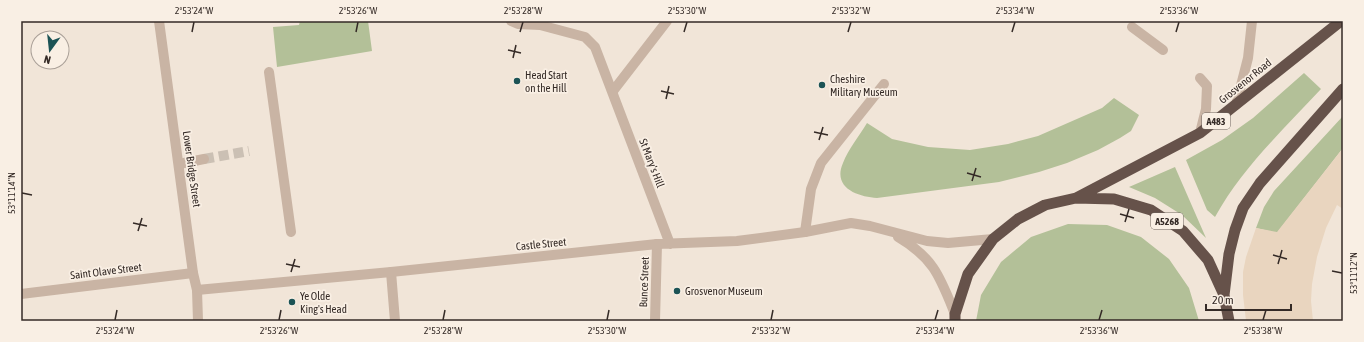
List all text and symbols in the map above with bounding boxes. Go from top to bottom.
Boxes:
text: 2°53'24"W [175,5,214,16]
text: 2°53'26"W [339,5,378,16]
text: 2°53'28"W [504,5,543,16]
text: 2°53'30"W [668,5,707,16]
text: 2°53'32"W [832,5,871,16]
text: 2°53'34"W [996,5,1035,16]
text: 2°53'36"W [1160,5,1199,16]
north arrow [30,30,70,70]
text: N [43,53,52,66]
street label: Grosvenor Road [1216,56,1274,106]
place label: Head Start on the Hill [525,69,567,94]
place label: Cheshire Military Museum [830,73,898,98]
marker: Head Start on the Hill [512,76,522,86]
marker: Cheshire Military Museum [817,80,827,90]
road number: A483 [1202,113,1230,129]
street label: Lower Bridge Street [181,130,203,208]
street label: St Mary's Hill [637,137,667,189]
text: 53°11'14"N [6,172,17,214]
road number: A5268 [1151,213,1183,229]
street label: Castle Street [515,235,567,253]
text: 53°11'12"N [1348,252,1359,294]
street label: Bunce Street [637,257,651,307]
street label: Saint Olave Street [70,261,142,281]
place label: Grosvenor Museum [685,285,763,297]
marker: Grosvenor Museum [672,286,682,296]
scale bar [1206,286,1291,312]
place label: Ye Olde King's Head [300,290,347,315]
text: 20 m [1212,293,1234,307]
marker: Ye Olde King's Head [287,297,297,307]
text: 2°53'24"W [96,325,135,336]
text: 2°53'26"W [260,325,299,336]
text: 2°53'28"W [424,325,463,336]
text: 2°53'30"W [588,325,627,336]
text: 2°53'32"W [752,325,791,336]
text: 2°53'34"W [916,325,955,336]
text: 2°53'36"W [1080,325,1119,336]
text: 2°53'38"W [1244,325,1283,336]

